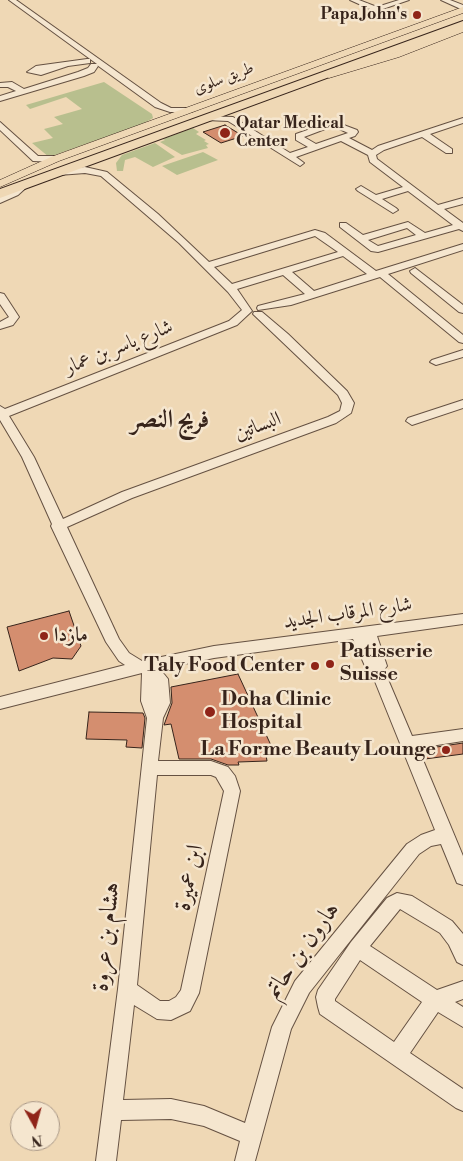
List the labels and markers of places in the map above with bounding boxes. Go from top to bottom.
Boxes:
place label: Papa John's [320,5,407,25]
marker: Papa John's [411,9,423,21]
place label: Qatar Medical Center [236,114,344,152]
marker: Qatar Medical Center [218,126,232,140]
place label: مازدا [54,624,88,648]
marker: مازدا [38,630,50,642]
place label: Patisserie Suisse [340,640,433,687]
place label: Taly Food Center [144,654,305,678]
marker: Patisserie Suisse [324,658,336,670]
marker: Taly Food Center [309,660,321,672]
place label: Doha Clinic Hospital [221,688,331,735]
marker: Doha Clinic Hospital [203,705,217,719]
place label: La Forme Beauty Lounge [200,738,436,762]
marker: La Forme Beauty Lounge [440,744,452,756]

